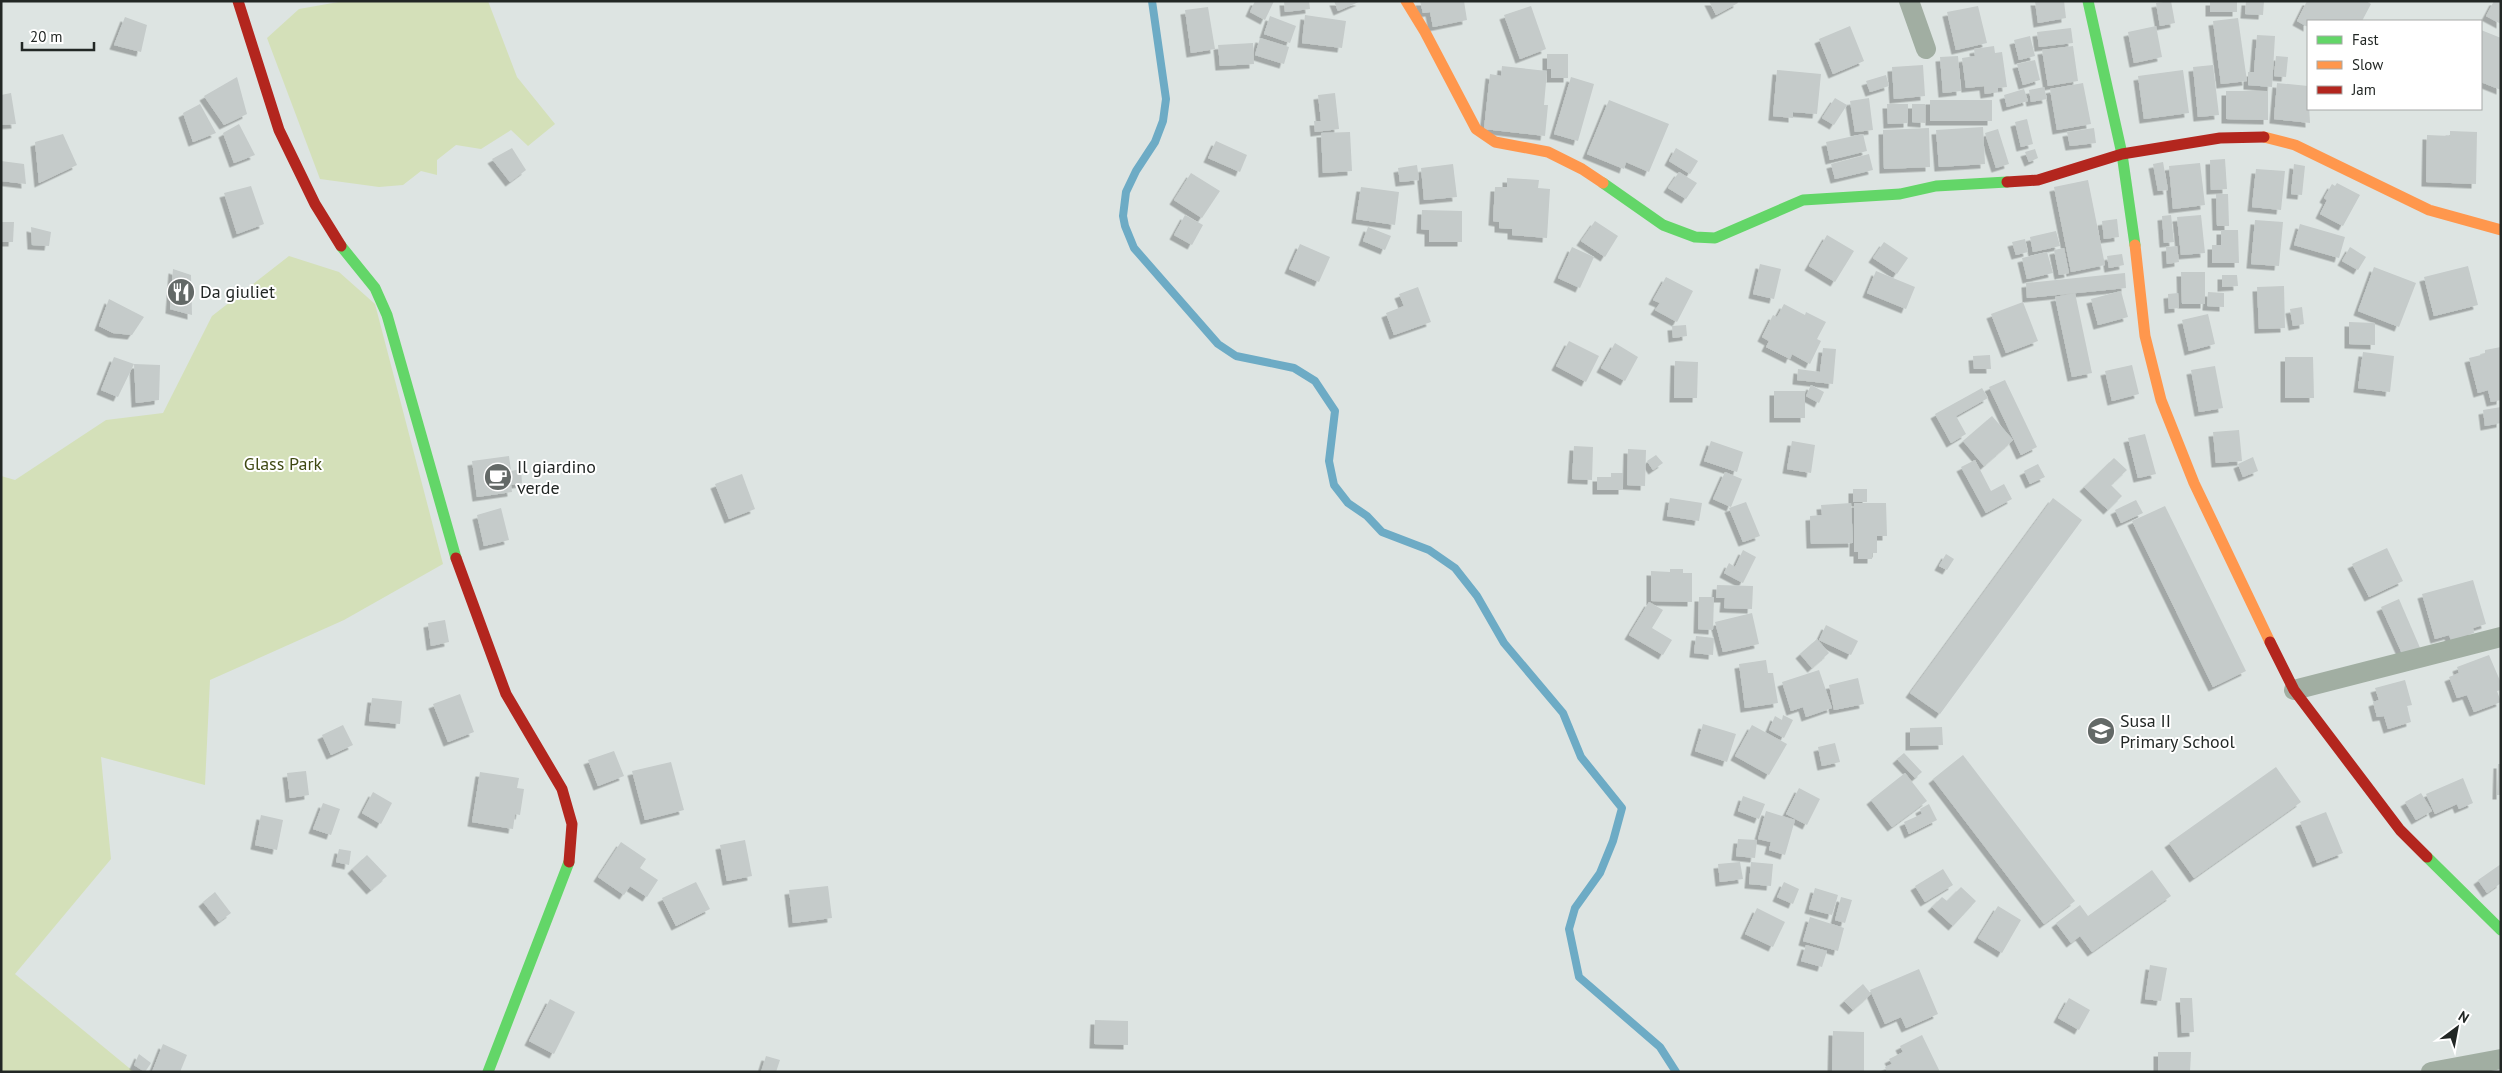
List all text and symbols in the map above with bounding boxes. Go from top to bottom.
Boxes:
scale bar [22,20,95,52]
legend [2307,20,2482,110]
text: 20 m [30,27,63,46]
text: Fast [2352,30,2379,49]
text: Slow [2352,55,2383,74]
text: Jam [2351,80,2376,99]
restaurant icon: Da giuliet [166,277,196,307]
place label: Da giuliet [200,280,275,303]
park label: Glass Park [244,452,323,475]
place label: Il giardino verde [517,455,596,499]
cafe icon: Il giardino verde [483,462,513,492]
place label: Susa II Primary School [2120,709,2235,753]
school or university icon: Susa II Primary School [2086,716,2116,746]
north arrow [2432,1003,2482,1053]
text: N [2455,1007,2473,1027]

